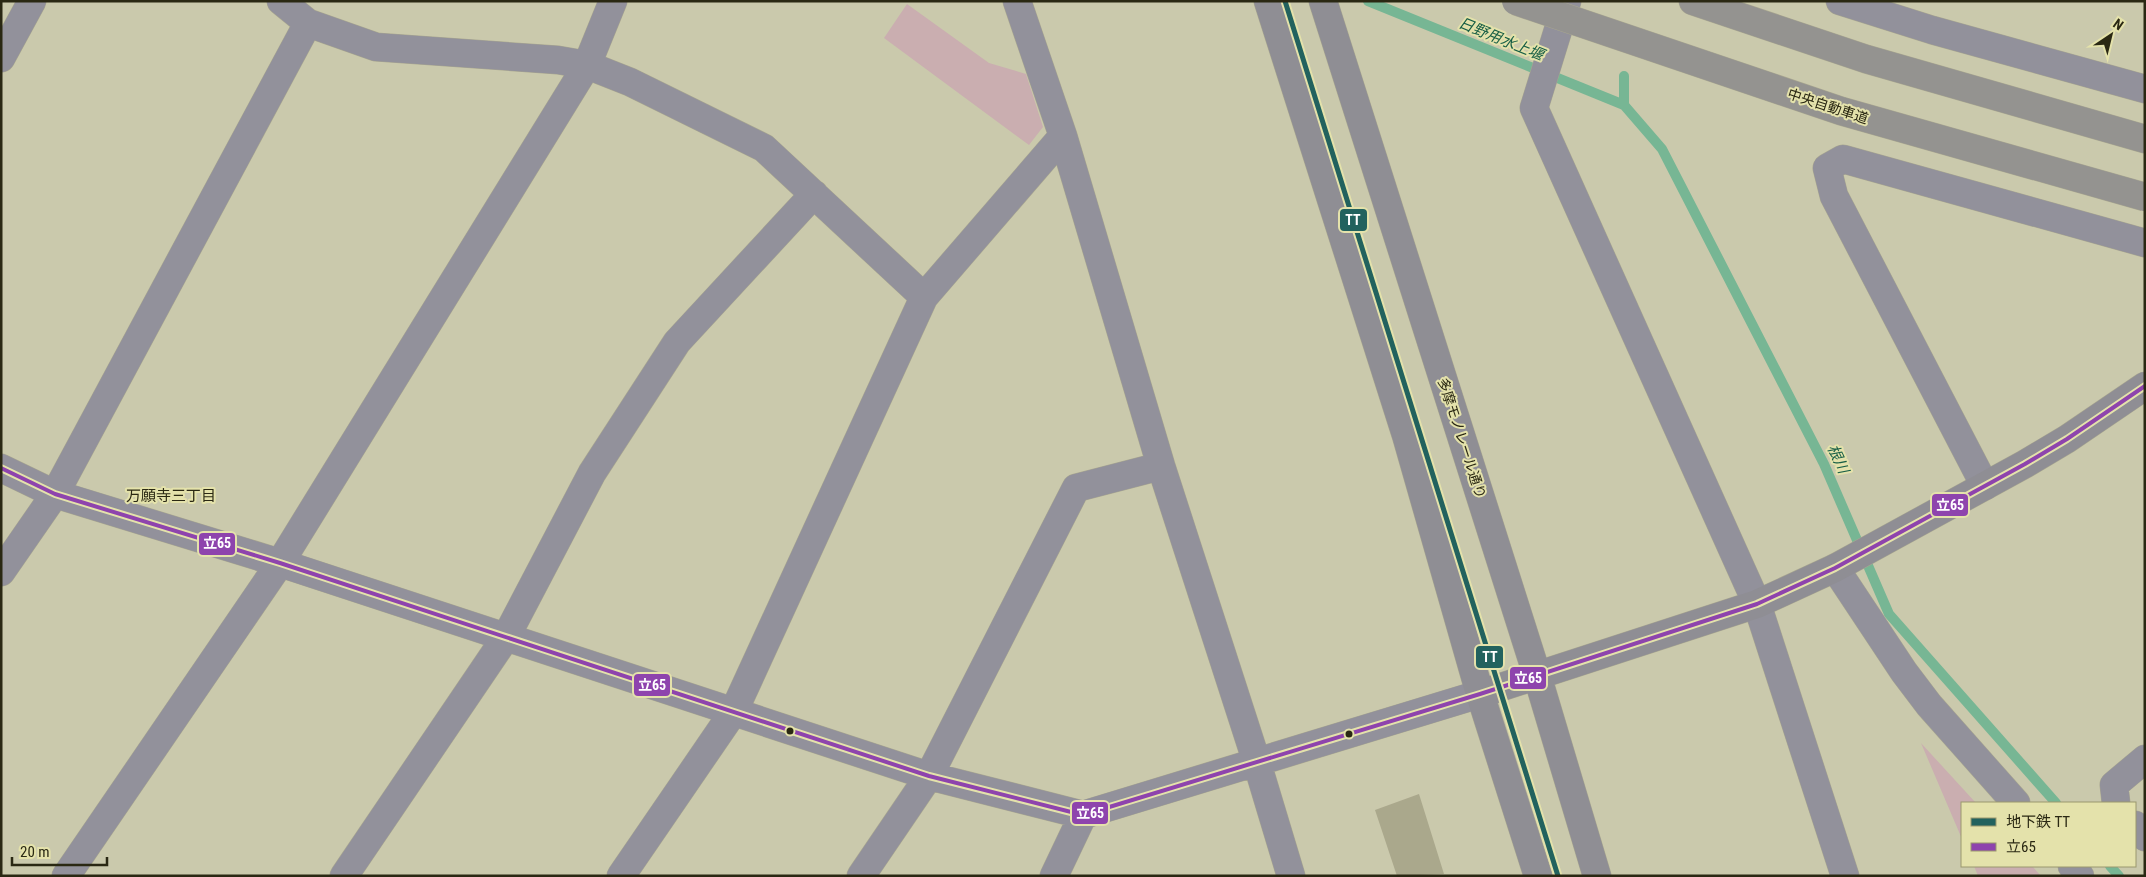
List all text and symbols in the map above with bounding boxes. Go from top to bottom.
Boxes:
north arrow [2086,10,2136,60]
water label: 日野用水上堰 [1456,14,1549,65]
text: N [2110,15,2127,33]
street label: 中央自動車道 [1786,85,1870,127]
line badge: TT [1339,208,1368,232]
text: TT [1345,212,1361,228]
street label: 多摩モノレール通り [1435,376,1489,500]
water label: 根川 [1824,442,1853,478]
district label: 万願寺三丁目 [126,487,216,505]
line badge: 立65 [1931,493,1969,517]
text: 立65 [1936,497,1964,513]
line badge: 立65 [198,532,236,556]
text: 立65 [203,535,231,551]
line badge: TT [1475,645,1504,669]
text: TT [1482,649,1498,665]
line badge: 立65 [1509,666,1547,690]
text: 立65 [1514,670,1542,686]
line badge: 立65 [633,673,671,697]
text: 立65 [638,677,666,693]
unlabelled marker [785,726,795,736]
unlabelled marker [1344,729,1354,739]
line badge: 立65 [1071,801,1109,825]
legend [1961,802,2136,867]
text: 立65 [1076,805,1104,821]
text: 地下鉄 TT [2006,813,2070,831]
scale bar [12,834,108,866]
text: 立65 [2006,838,2036,856]
text: 20 m [20,843,50,861]

